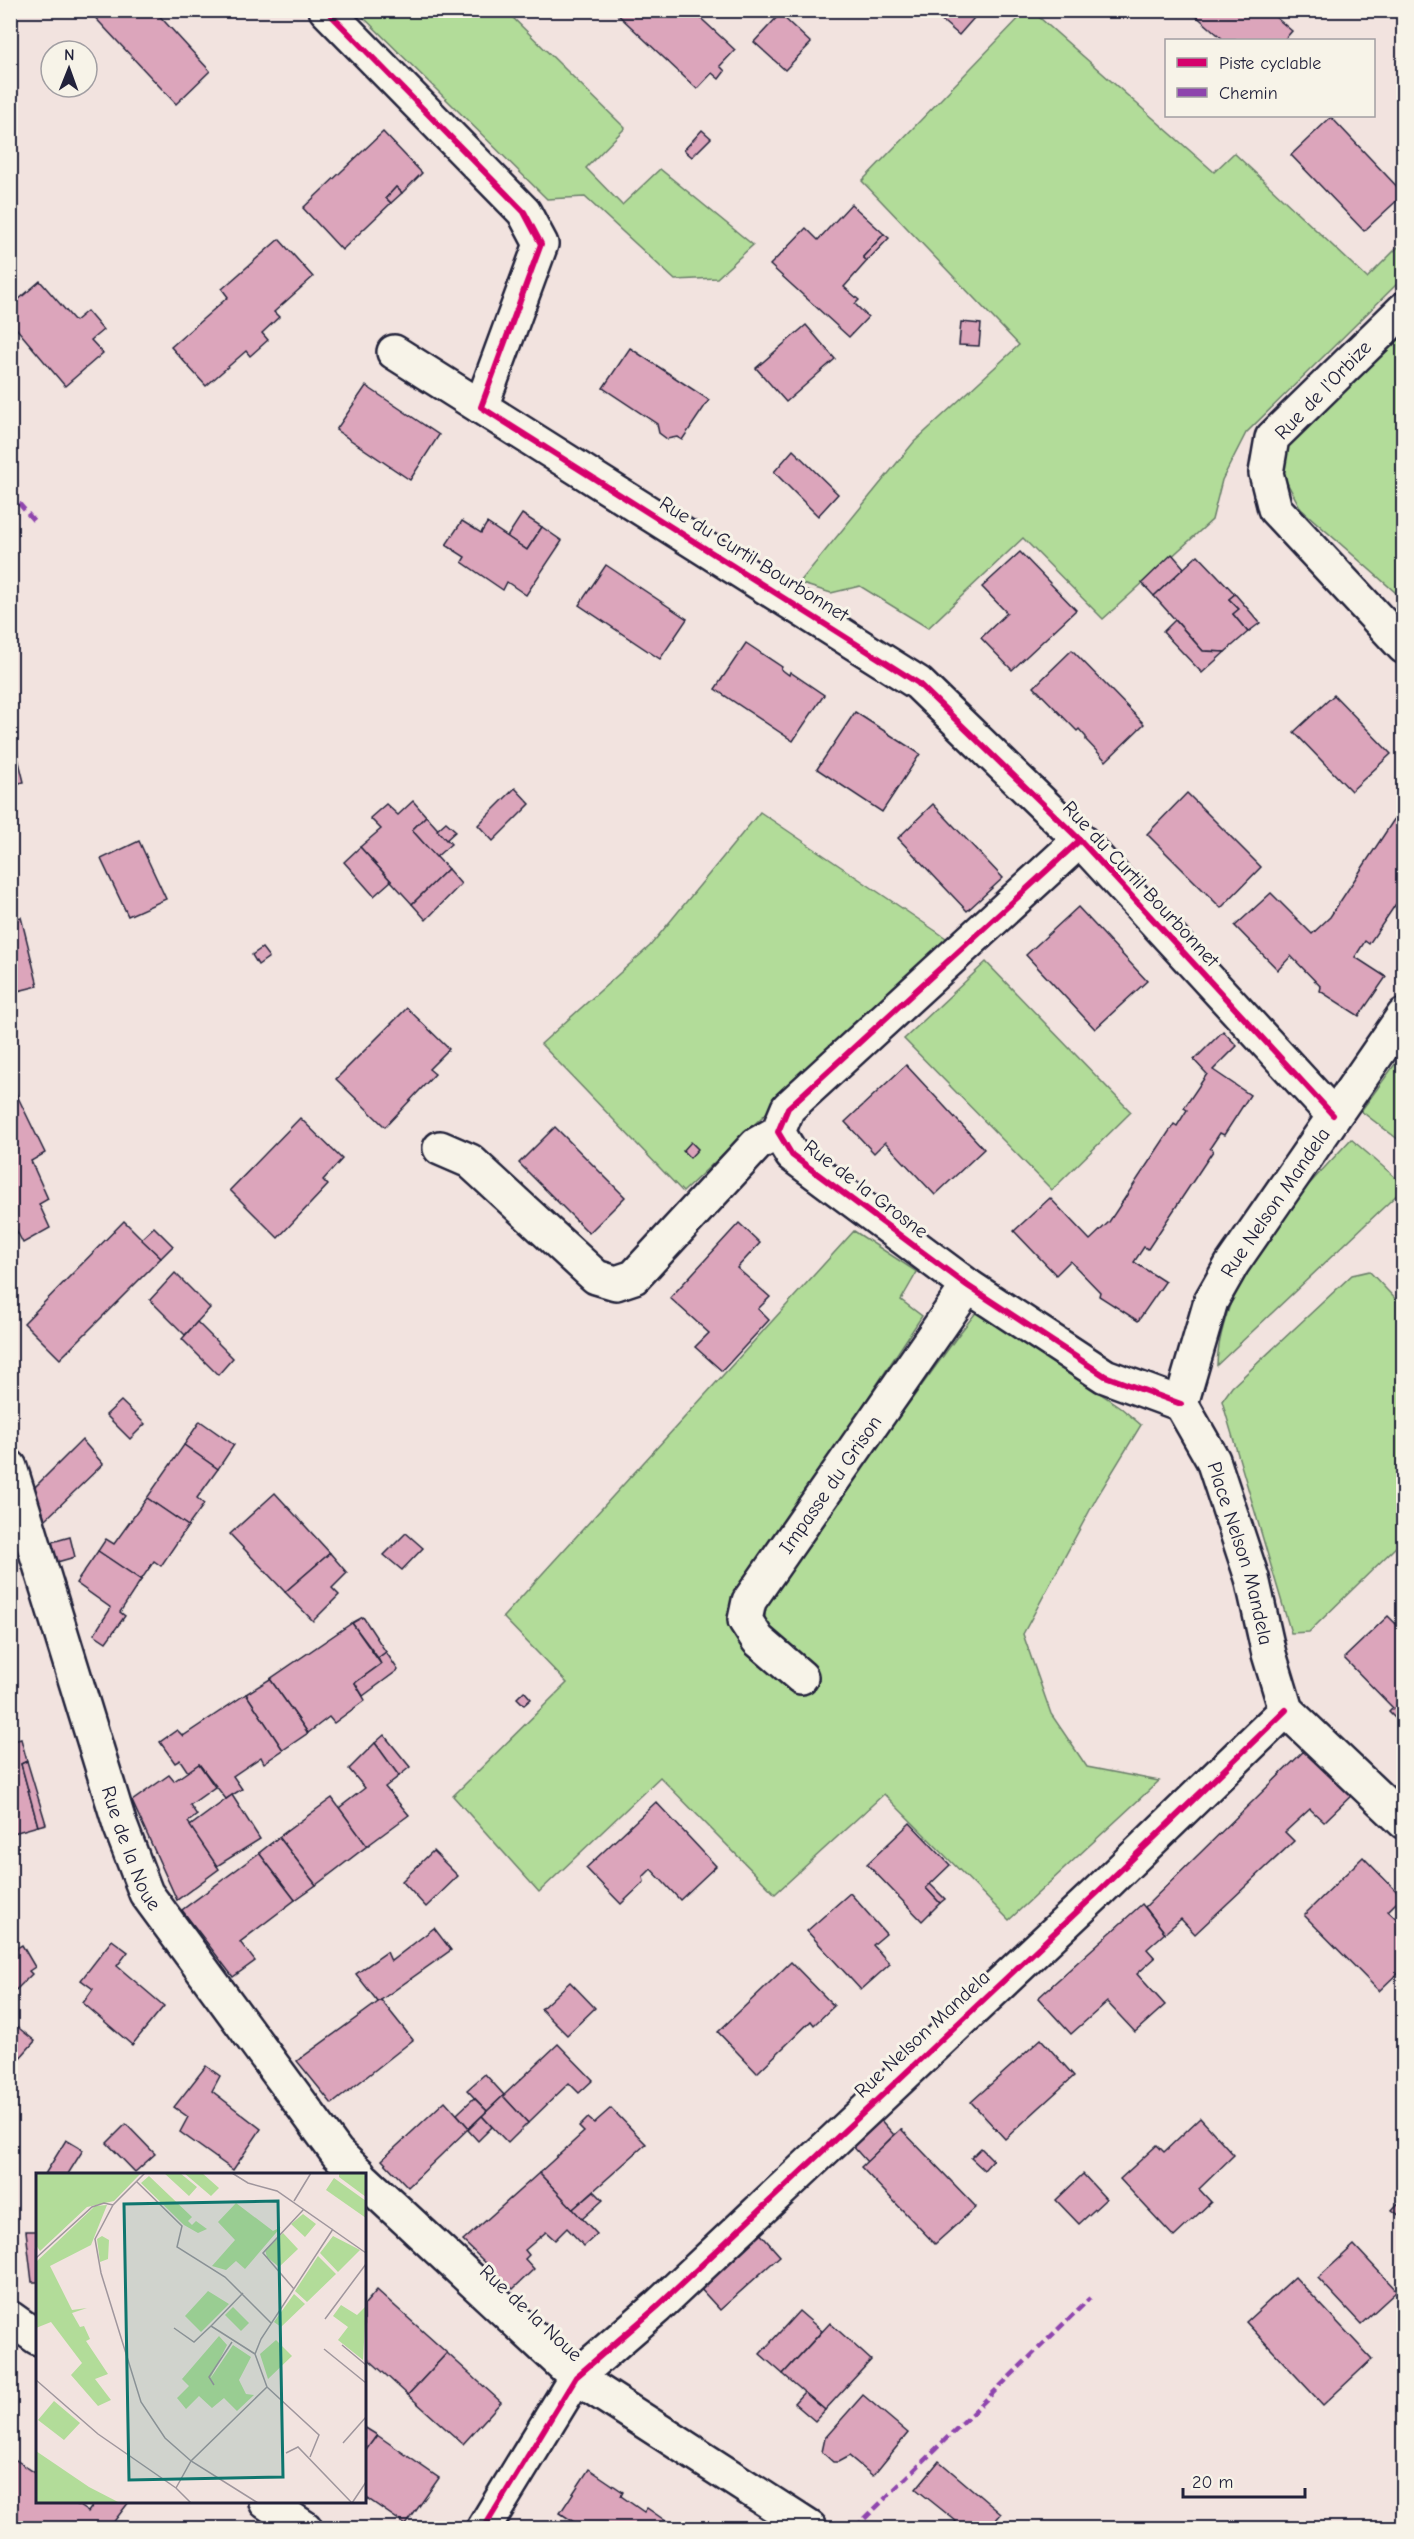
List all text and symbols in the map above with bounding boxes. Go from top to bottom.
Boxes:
north arrow [39,39,99,99]
legend [1165,39,1375,117]
text: N [64,46,75,64]
text: Piste cyclable [1219,53,1321,74]
text: Chemin [1219,83,1278,104]
street label: Rue de l'Orbize [1270,336,1376,444]
street label: Rue du Curtil Bourbonnet [655,491,854,627]
street label: Rue du Curtil Bourbonnet [1058,796,1225,973]
street label: Rue Nelson Mandela [1216,1123,1334,1281]
street label: Rue de la Grosne [799,1135,933,1243]
street label: Impasse du Grison [774,1411,886,1558]
street label: Place Nelson Mandela [1203,1459,1278,1647]
street label: Rue de la Noue [97,1783,166,1915]
street label: Rue Nelson Mandela [850,1965,994,2103]
inset map [36,2173,366,2503]
street label: Rue de la Noue [475,2260,587,2366]
scale bar [1183,2461,1304,2499]
text: 20 m [1192,2472,1233,2493]

